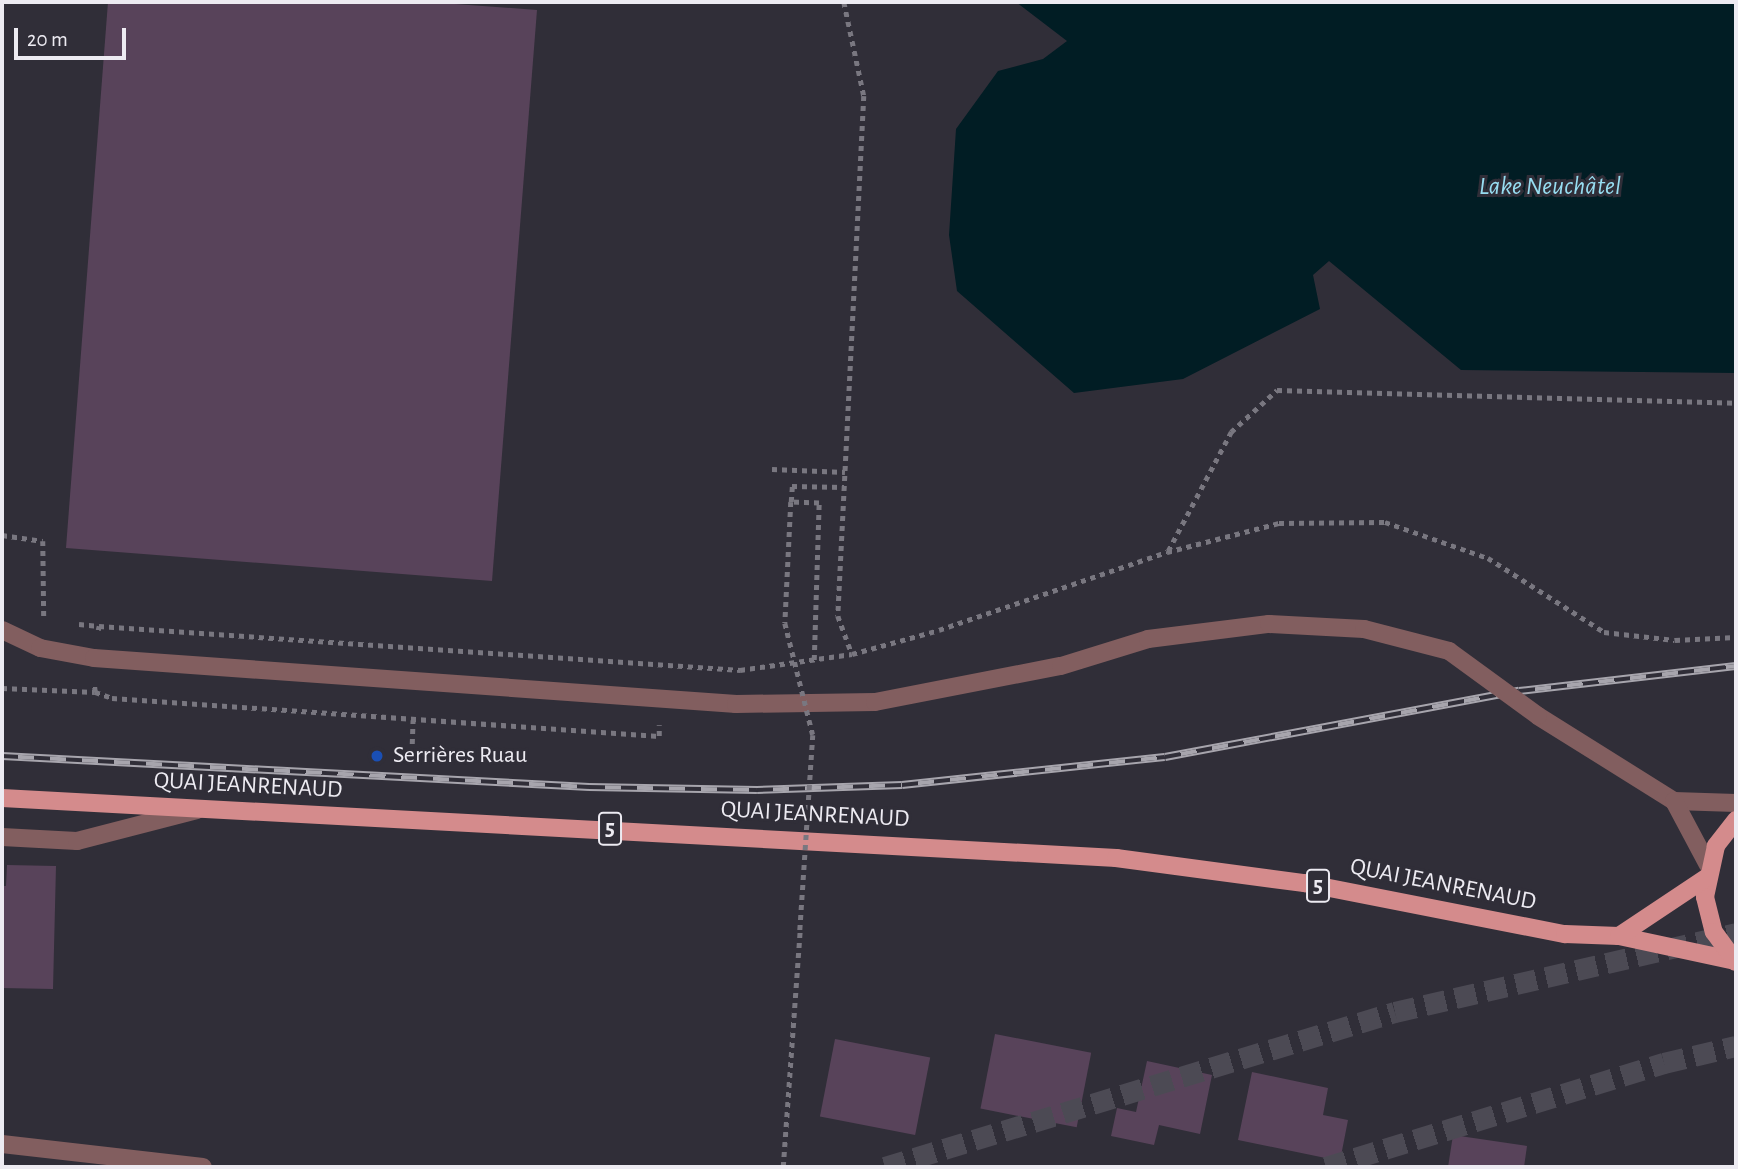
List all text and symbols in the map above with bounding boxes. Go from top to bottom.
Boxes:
scale bar [18,14,130,58]
text: 20 m [27,29,68,50]
water label: Lake Neuchâtel [1479,171,1621,203]
place label: Serrières Ruau [393,742,527,770]
marker: Serrières Ruau [367,746,387,766]
street label: QUAI JEANRENAUD [153,767,343,805]
street label: QUAI JEANRENAUD [720,796,910,834]
road number: 5 [598,810,622,848]
street label: QUAI JEANRENAUD [1348,853,1538,917]
road number: 5 [1306,866,1330,906]

